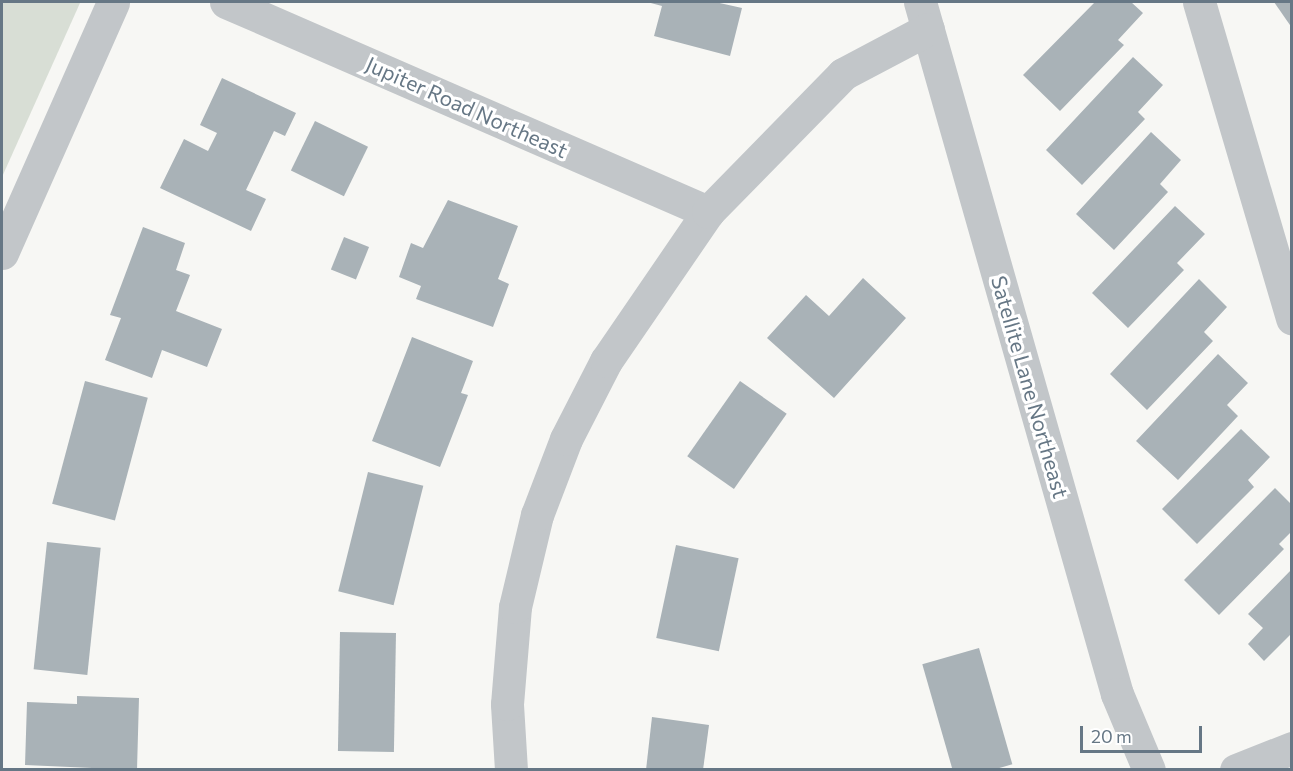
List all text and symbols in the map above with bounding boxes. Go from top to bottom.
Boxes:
street label: Jupiter Road Northeast [362,51,572,163]
street label: Satellite Lane Northeast [986,273,1074,501]
scale bar [1083,714,1204,752]
text: 20 m [1091,725,1132,747]

